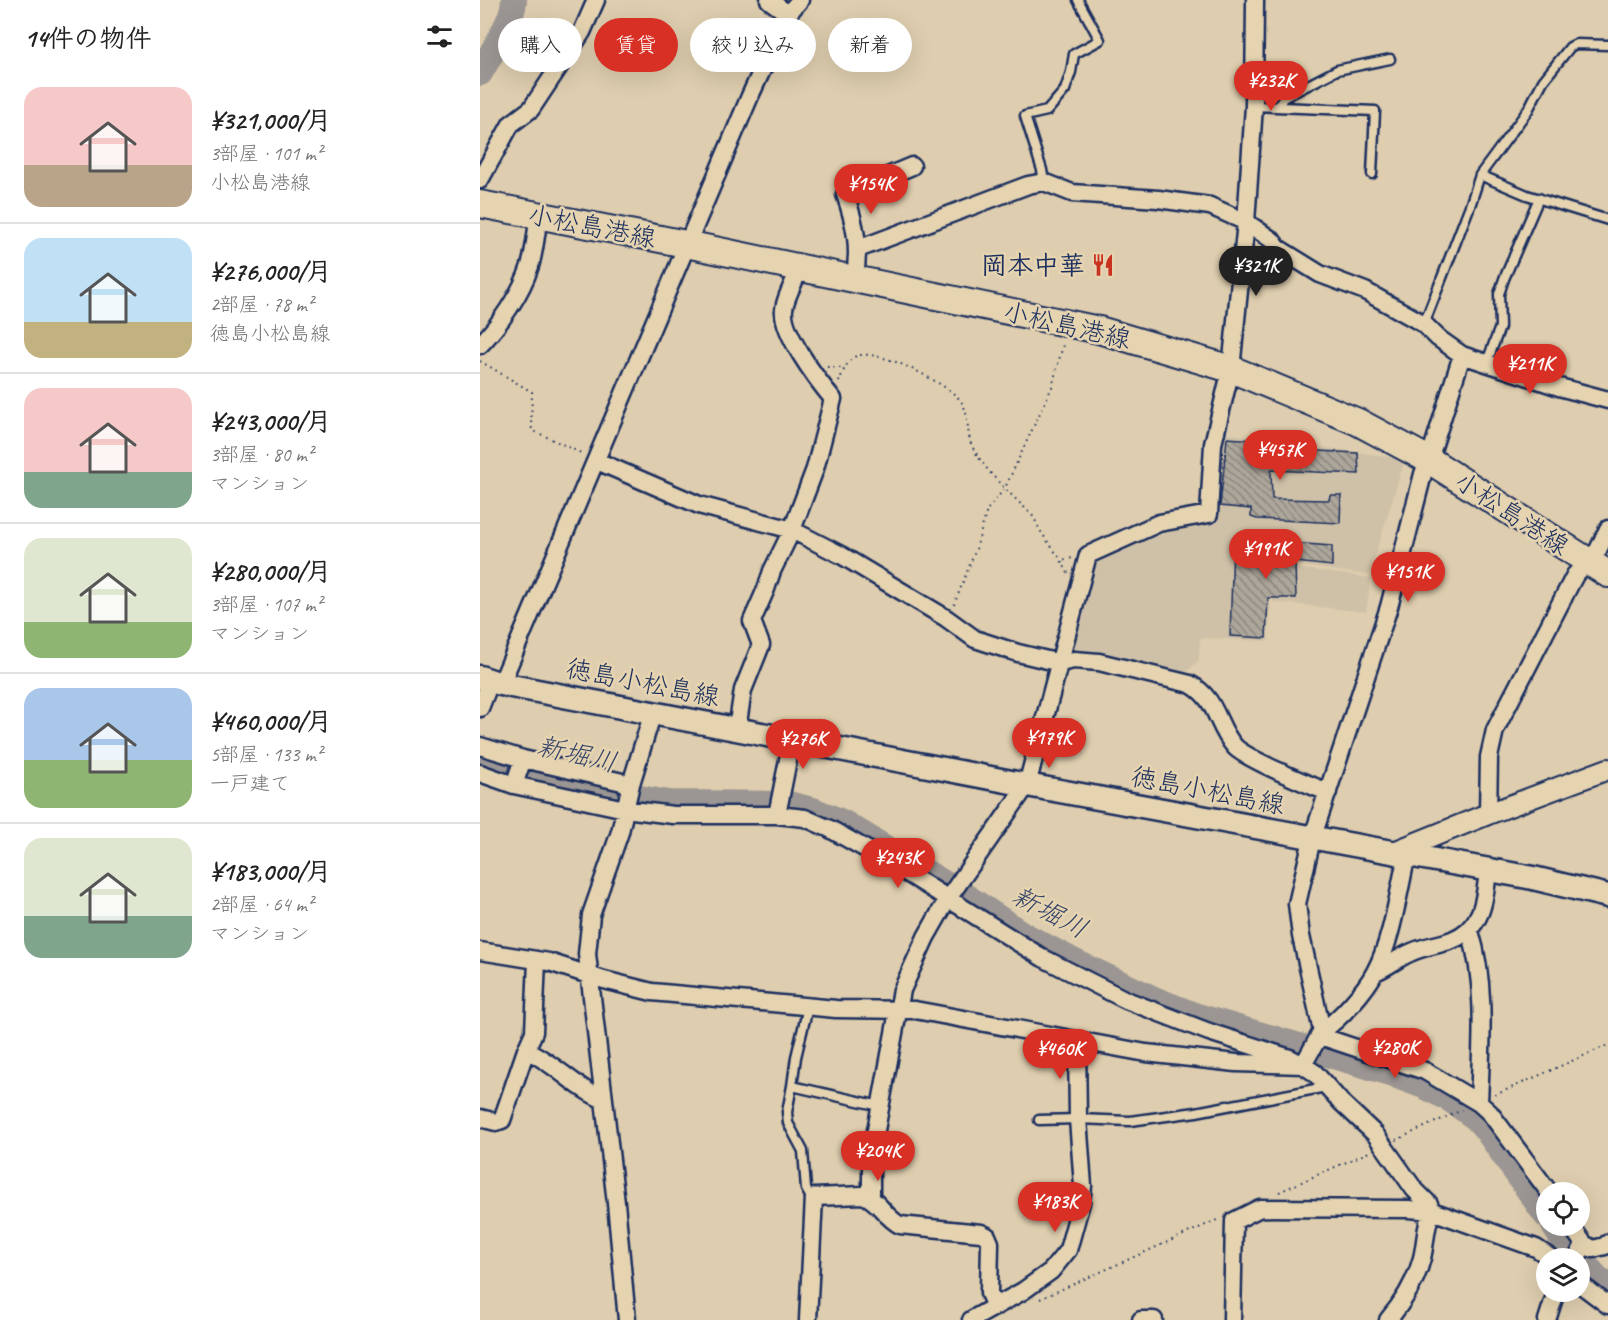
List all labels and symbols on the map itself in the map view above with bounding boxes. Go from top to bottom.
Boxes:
pin: ¥232K [1229,61,1313,112]
pin: ¥154K [829,164,913,215]
street label: 小松島港線 [525,198,659,255]
pin: ¥321K [1214,246,1298,297]
place label: 岡本中華 [981,249,1085,282]
restaurant icon: 岡本中華 [1090,252,1116,278]
street label: 小松島港線 [1000,295,1134,356]
pin: ¥211K [1488,344,1572,395]
pin: ¥457K [1238,430,1322,481]
street label: 小松島港線 [1448,464,1575,563]
pin: ¥191K [1224,529,1308,580]
pin: ¥151K [1366,552,1450,603]
street label: 徳島小松島線 [563,651,723,714]
pin: ¥179K [1007,718,1091,769]
pin: ¥276K [761,719,845,770]
water label: 新堀川 [534,728,620,780]
street label: 徳島小松島線 [1128,759,1288,822]
pin: ¥243K [856,838,940,889]
water label: 新堀川 [1006,878,1094,946]
pin: ¥280K [1353,1028,1437,1079]
pin: ¥460K [1018,1029,1102,1080]
pin: ¥204K [836,1131,920,1182]
pin: ¥183K [1013,1182,1097,1233]

